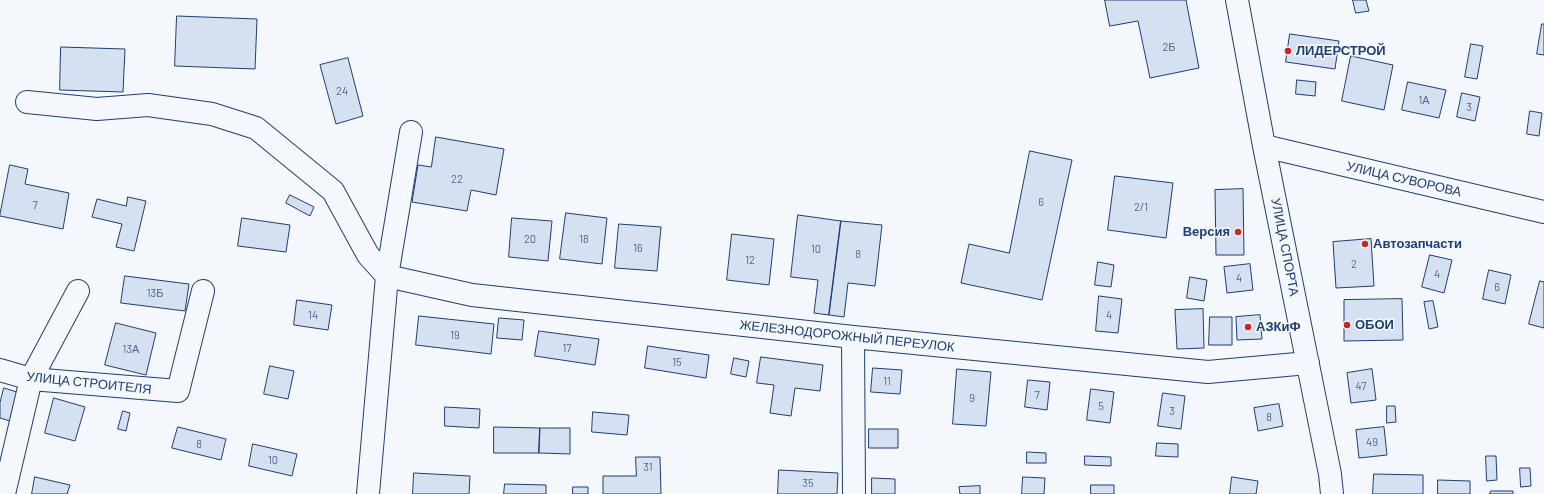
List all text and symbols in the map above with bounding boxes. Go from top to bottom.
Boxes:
house number: 2Б [1162,40,1176,54]
place label: ЛИДЕРСТРОЙ [1296,43,1386,59]
marker: ЛИДЕРСТРОЙ [1283,46,1293,56]
house number: 24 [336,84,348,98]
house number: 1А [1418,93,1430,107]
house number: 3 [1466,100,1472,114]
street label: УЛИЦА СУВОРОВА [1345,158,1463,200]
house number: 22 [451,172,463,186]
house number: 6 [1038,195,1044,209]
street label: УЛИЦА СПОРТА [1268,197,1302,297]
house number: 7 [32,198,38,212]
house number: 2/1 [1134,200,1148,214]
place label: Версия [1183,224,1230,240]
marker: Версия [1233,227,1243,237]
house number: 20 [524,232,536,246]
house number: 18 [579,232,589,246]
place label: Автозапчасти [1373,236,1462,252]
marker: Автозапчасти [1360,239,1370,249]
house number: 16 [633,241,643,255]
house number: 10 [811,242,821,256]
house number: 8 [855,247,861,261]
house number: 12 [745,253,755,267]
house number: 2 [1351,257,1357,271]
house number: 4 [1434,267,1440,281]
house number: 4 [1236,271,1242,285]
house number: 6 [1494,280,1500,294]
house number: 13Б [147,286,163,300]
house number: 14 [308,308,318,322]
house number: 4 [1106,308,1112,322]
street label: ЖЕЛЕЗНОДОРОЖНЫЙ ПЕРЕУЛОК [739,317,955,355]
place label: ОБОИ [1355,317,1394,333]
place label: АЗКиФ [1256,319,1301,335]
marker: ОБОИ [1342,320,1352,330]
marker: АЗКиФ [1243,322,1253,332]
house number: 19 [450,328,460,342]
house number: 17 [562,341,572,355]
house number: 13А [123,342,139,356]
house number: 15 [672,355,682,369]
street label: УЛИЦА СТРОИТЕЛЯ [26,369,152,397]
house number: 11 [883,374,891,388]
house number: 47 [1356,379,1366,393]
house number: 7 [1034,388,1040,402]
house number: 9 [969,391,975,405]
house number: 5 [1098,399,1104,413]
house number: 3 [1169,404,1175,418]
house number: 8 [1266,410,1272,424]
house number: 49 [1366,435,1378,449]
house number: 8 [196,437,202,451]
house number: 10 [268,453,278,467]
house number: 31 [643,460,653,474]
house number: 35 [802,476,814,490]

